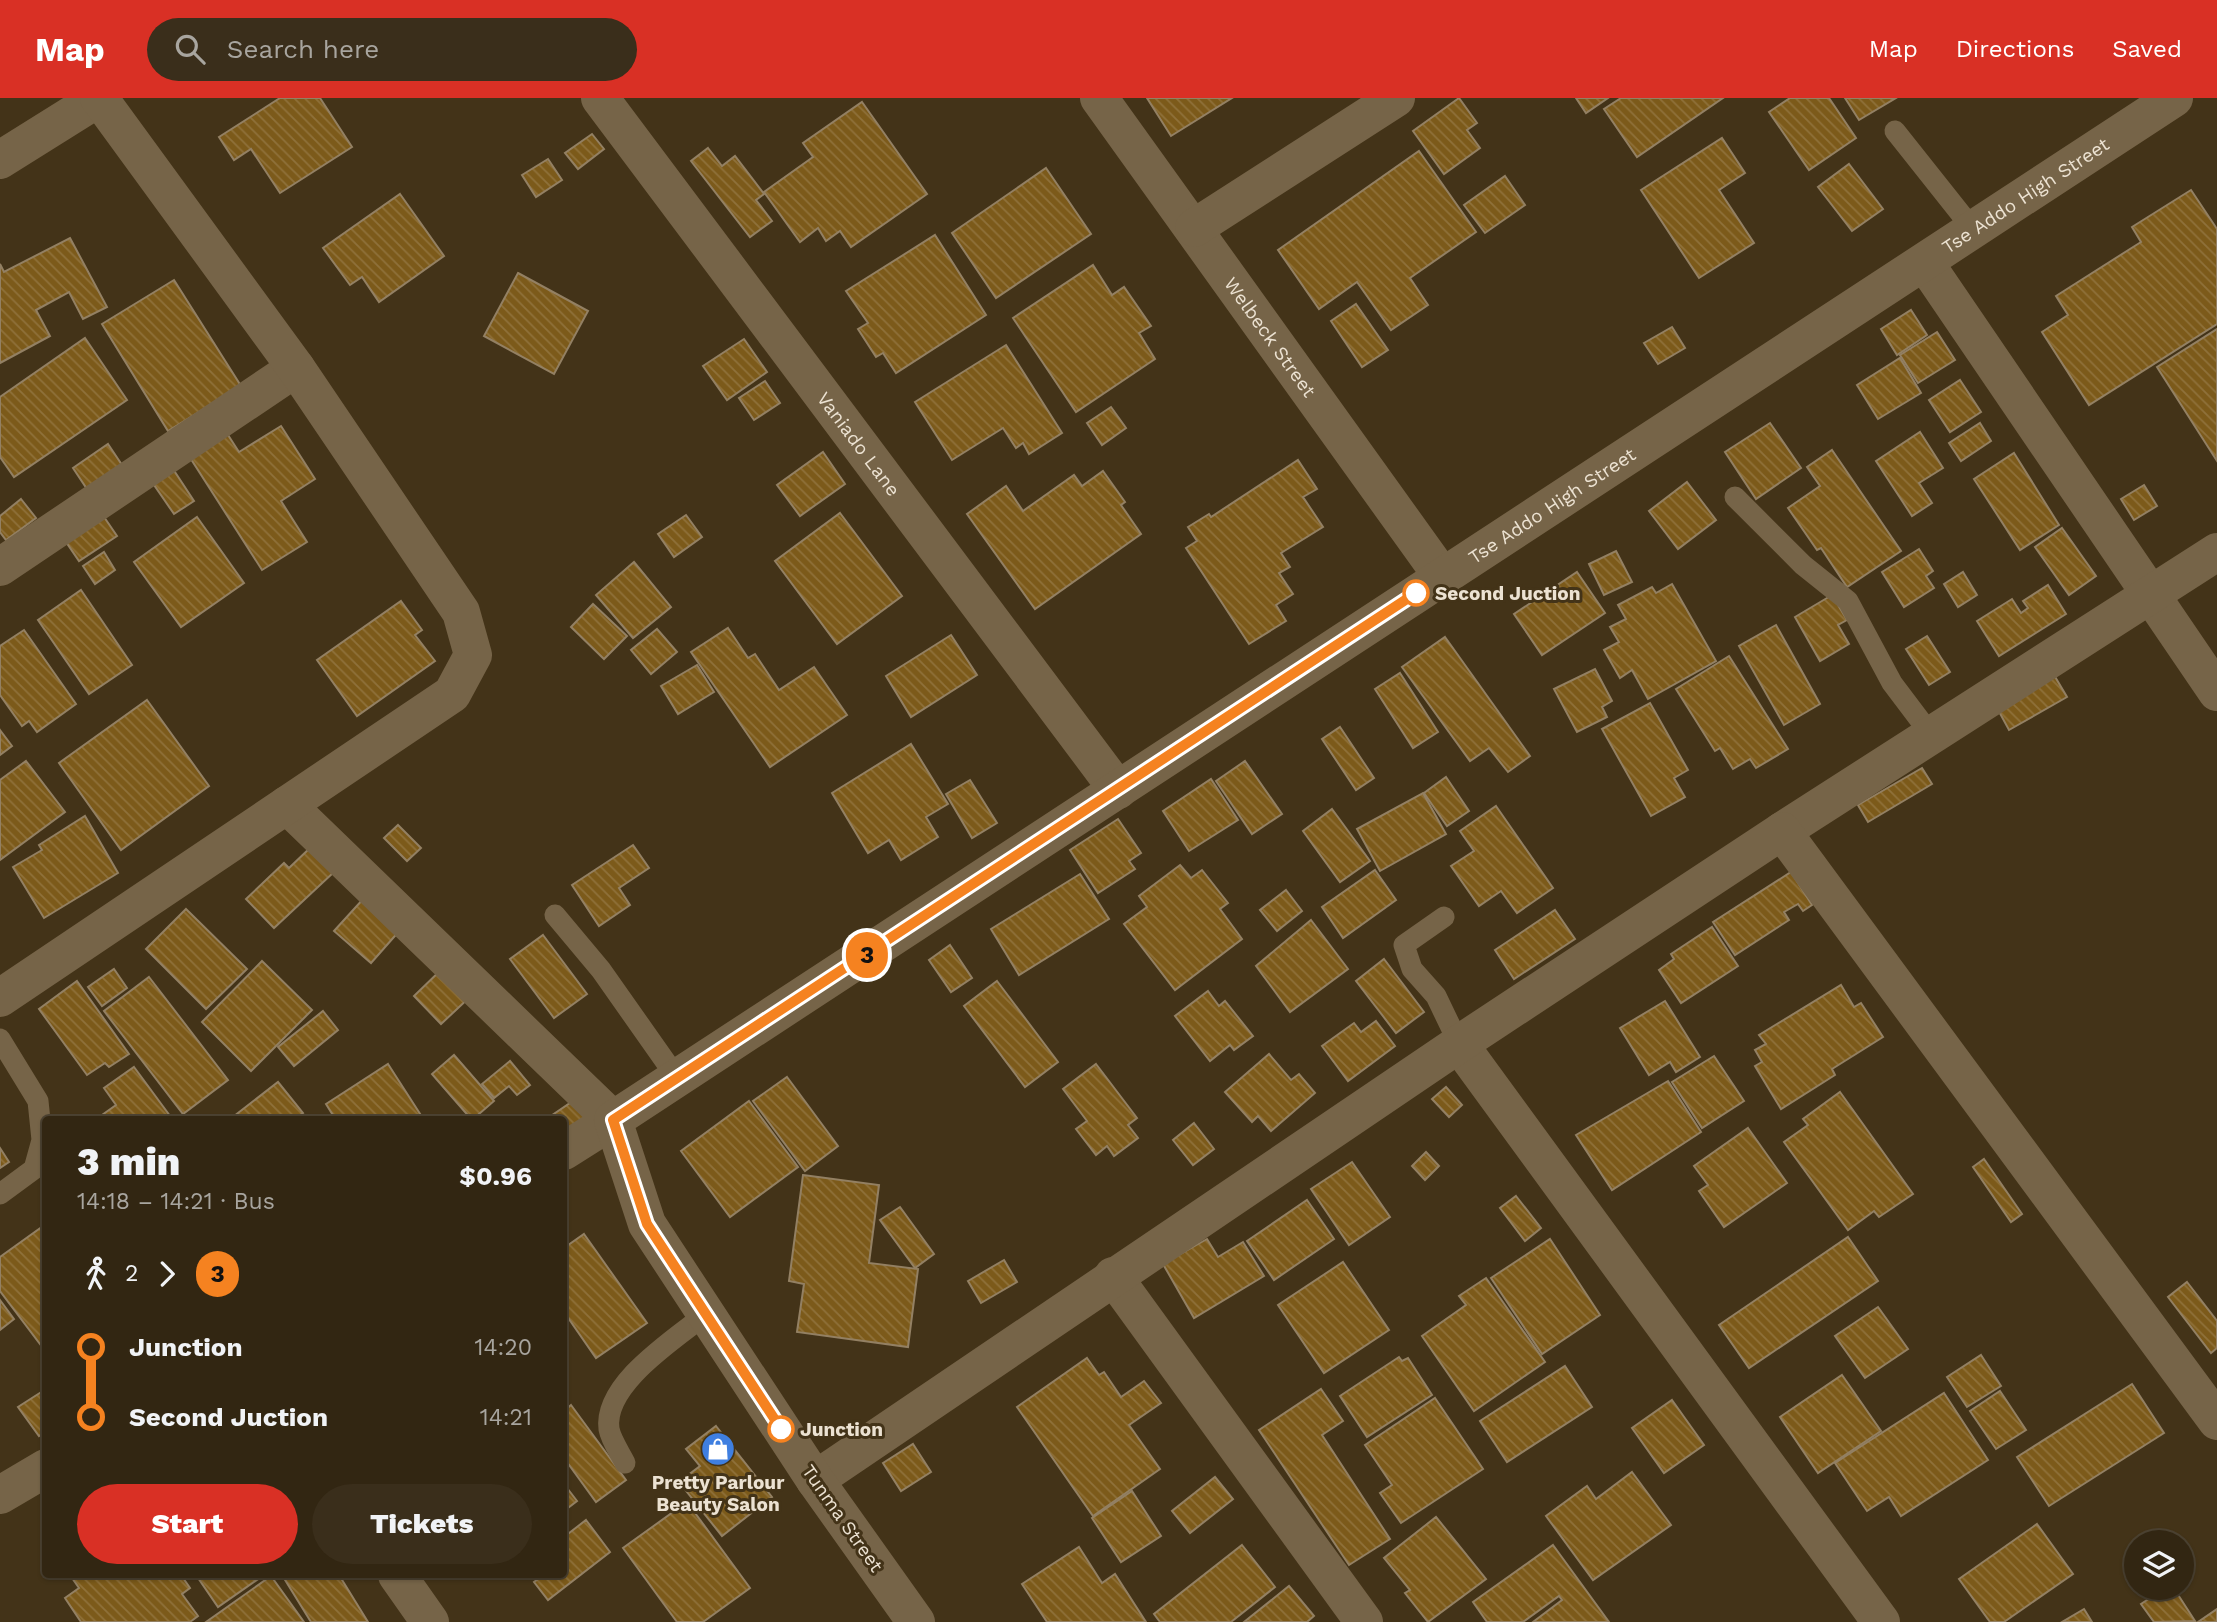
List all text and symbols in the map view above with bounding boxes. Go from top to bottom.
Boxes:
search box [147,18,637,81]
text: Map [35,30,105,69]
icon: search [171,30,209,68]
text: Search here [227,34,379,64]
text: Map [1869,35,1918,63]
text: Directions [1956,35,2074,63]
text: Saved [2112,35,2182,63]
street label: Tse Addo High Street [1938,133,2114,259]
street label: Welbeck Street [1219,273,1321,402]
street label: Vaniado Lane [812,388,905,501]
street label: Tse Addo High Street [1464,443,1640,569]
marker: Second Juction [1403,580,1429,606]
place label: Second Juction [1435,582,1580,605]
line badge: 3 [844,932,890,978]
text: 3 [860,941,874,969]
text: 3 min [77,1140,180,1184]
text: $0.96 [459,1161,532,1191]
text: 14:18 – 14:21 · Bus [77,1188,275,1215]
icon: walk [77,1255,115,1293]
icon: forward [148,1255,186,1293]
text: 2 [125,1260,138,1287]
text: 3 [210,1260,225,1288]
text: Junction [129,1332,243,1362]
text: 14:20 [474,1334,532,1361]
text: Second Juction [129,1402,328,1432]
text: 14:21 [480,1404,532,1431]
marker: Junction [768,1416,794,1442]
place label: Junction [800,1418,883,1441]
shop icon: Pretty Parlour Beauty Salon [699,1430,737,1468]
street label: Tunma Street [797,1460,888,1576]
place label: Pretty Parlour Beauty Salon [652,1471,785,1516]
button: Start [77,1484,298,1564]
button: Tickets [312,1484,532,1564]
map controls [2124,1530,2194,1600]
button: layers [2124,1530,2194,1600]

